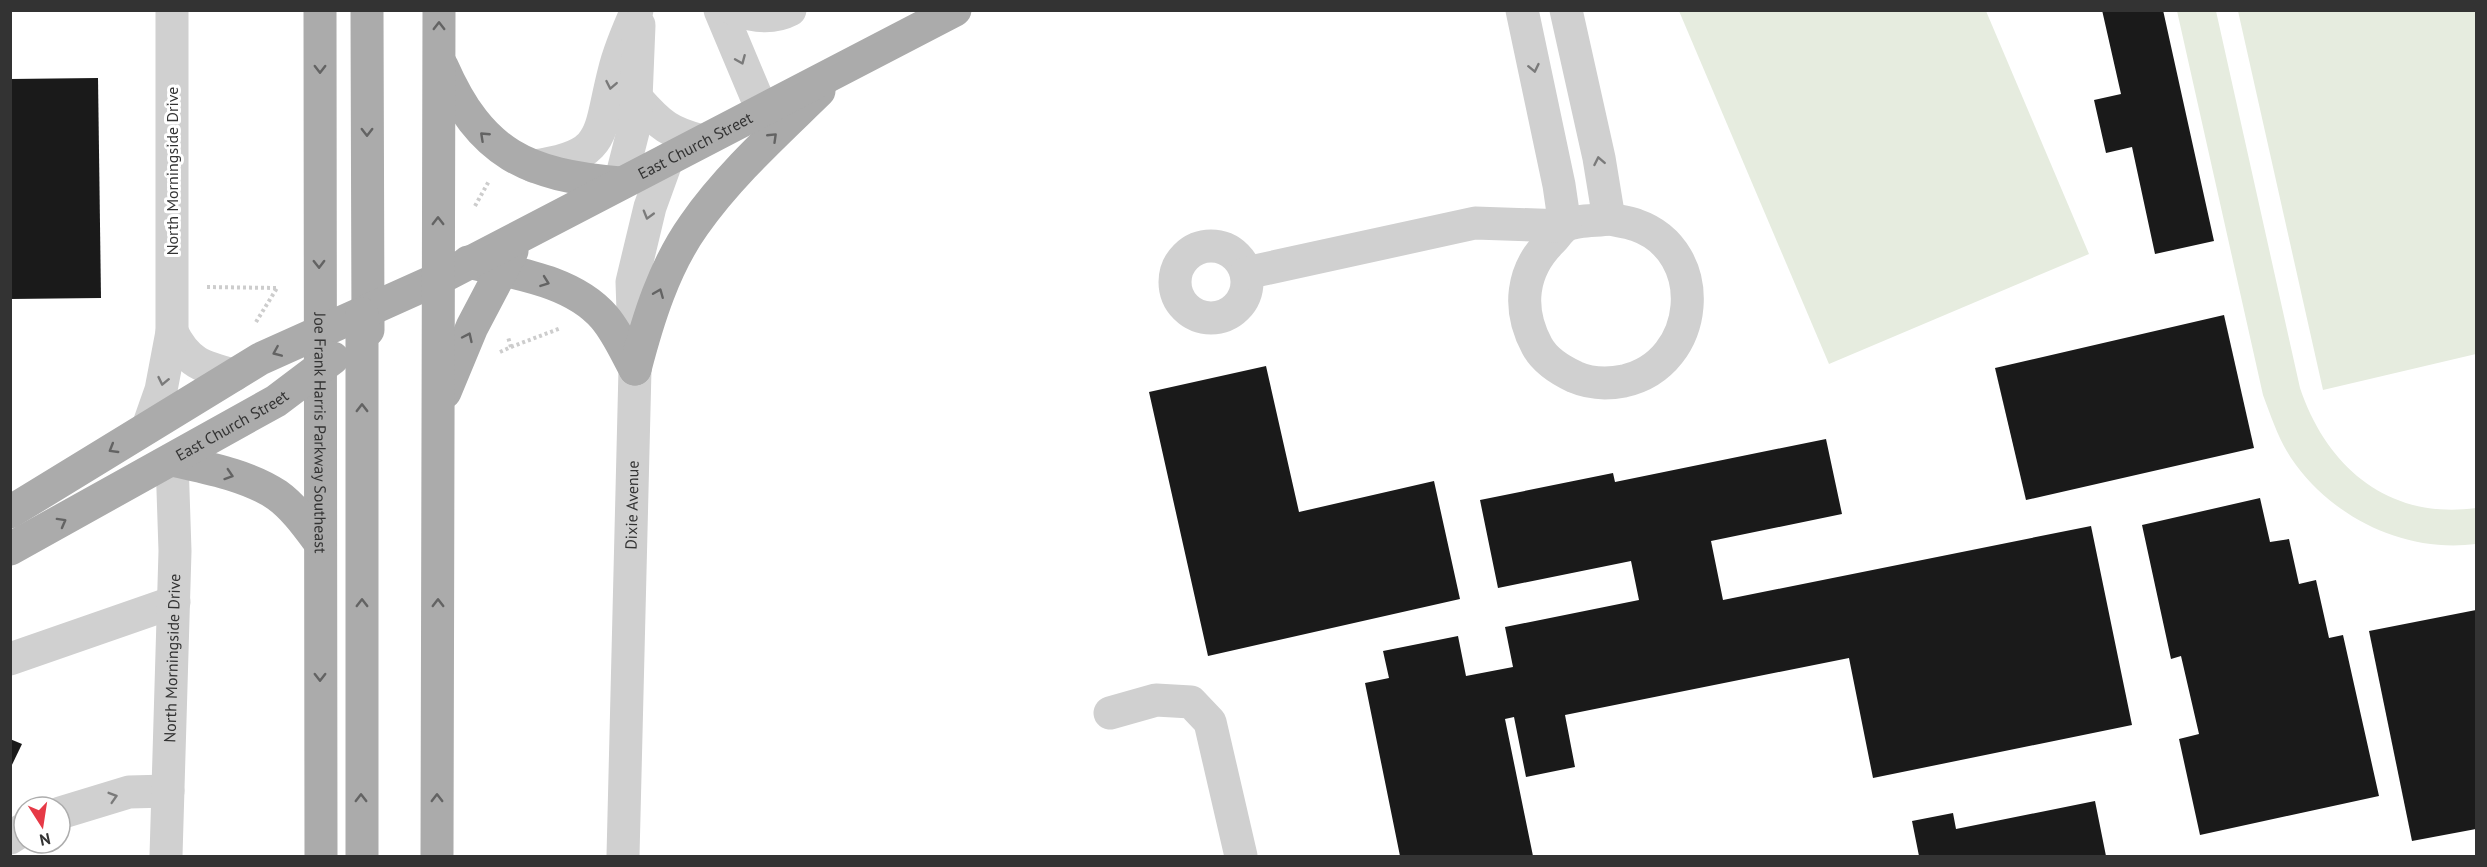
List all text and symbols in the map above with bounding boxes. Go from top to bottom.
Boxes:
one-way arrow [433,21,445,30]
one-way arrow [734,54,746,65]
one-way arrow [1527,62,1540,72]
one-way arrow [313,64,326,73]
one-way arrow [605,80,618,90]
street label: North Morningside Drive [162,87,182,255]
street label: East Church Street [634,107,756,183]
one-way arrow [361,127,373,136]
one-way arrow [481,132,492,143]
one-way arrow [765,133,776,144]
one-way arrow [1594,156,1606,166]
one-way arrow [643,209,655,220]
one-way arrow [432,216,444,225]
one-way arrow [313,259,325,268]
one-way arrow [539,275,550,288]
one-way arrow [652,288,664,299]
street label: Joe Frank Harris Parkway Southeast [310,311,331,554]
one-way arrow [460,332,472,343]
one-way arrow [272,345,283,357]
one-way arrow [158,375,171,385]
street label: East Church Street [172,385,293,465]
one-way arrow [356,404,368,413]
one-way arrow [109,442,119,454]
street label: Dixie Avenue [621,460,643,550]
one-way arrow [223,468,234,480]
one-way arrow [56,517,66,529]
street label: North Morningside Drive [159,573,184,743]
one-way arrow [356,599,368,608]
one-way arrow [432,599,444,608]
one-way arrow [314,672,326,681]
one-way arrow [107,792,118,804]
one-way arrow [355,794,367,803]
one-way arrow [431,794,443,803]
north arrow [12,795,72,855]
text: N [38,829,52,851]

